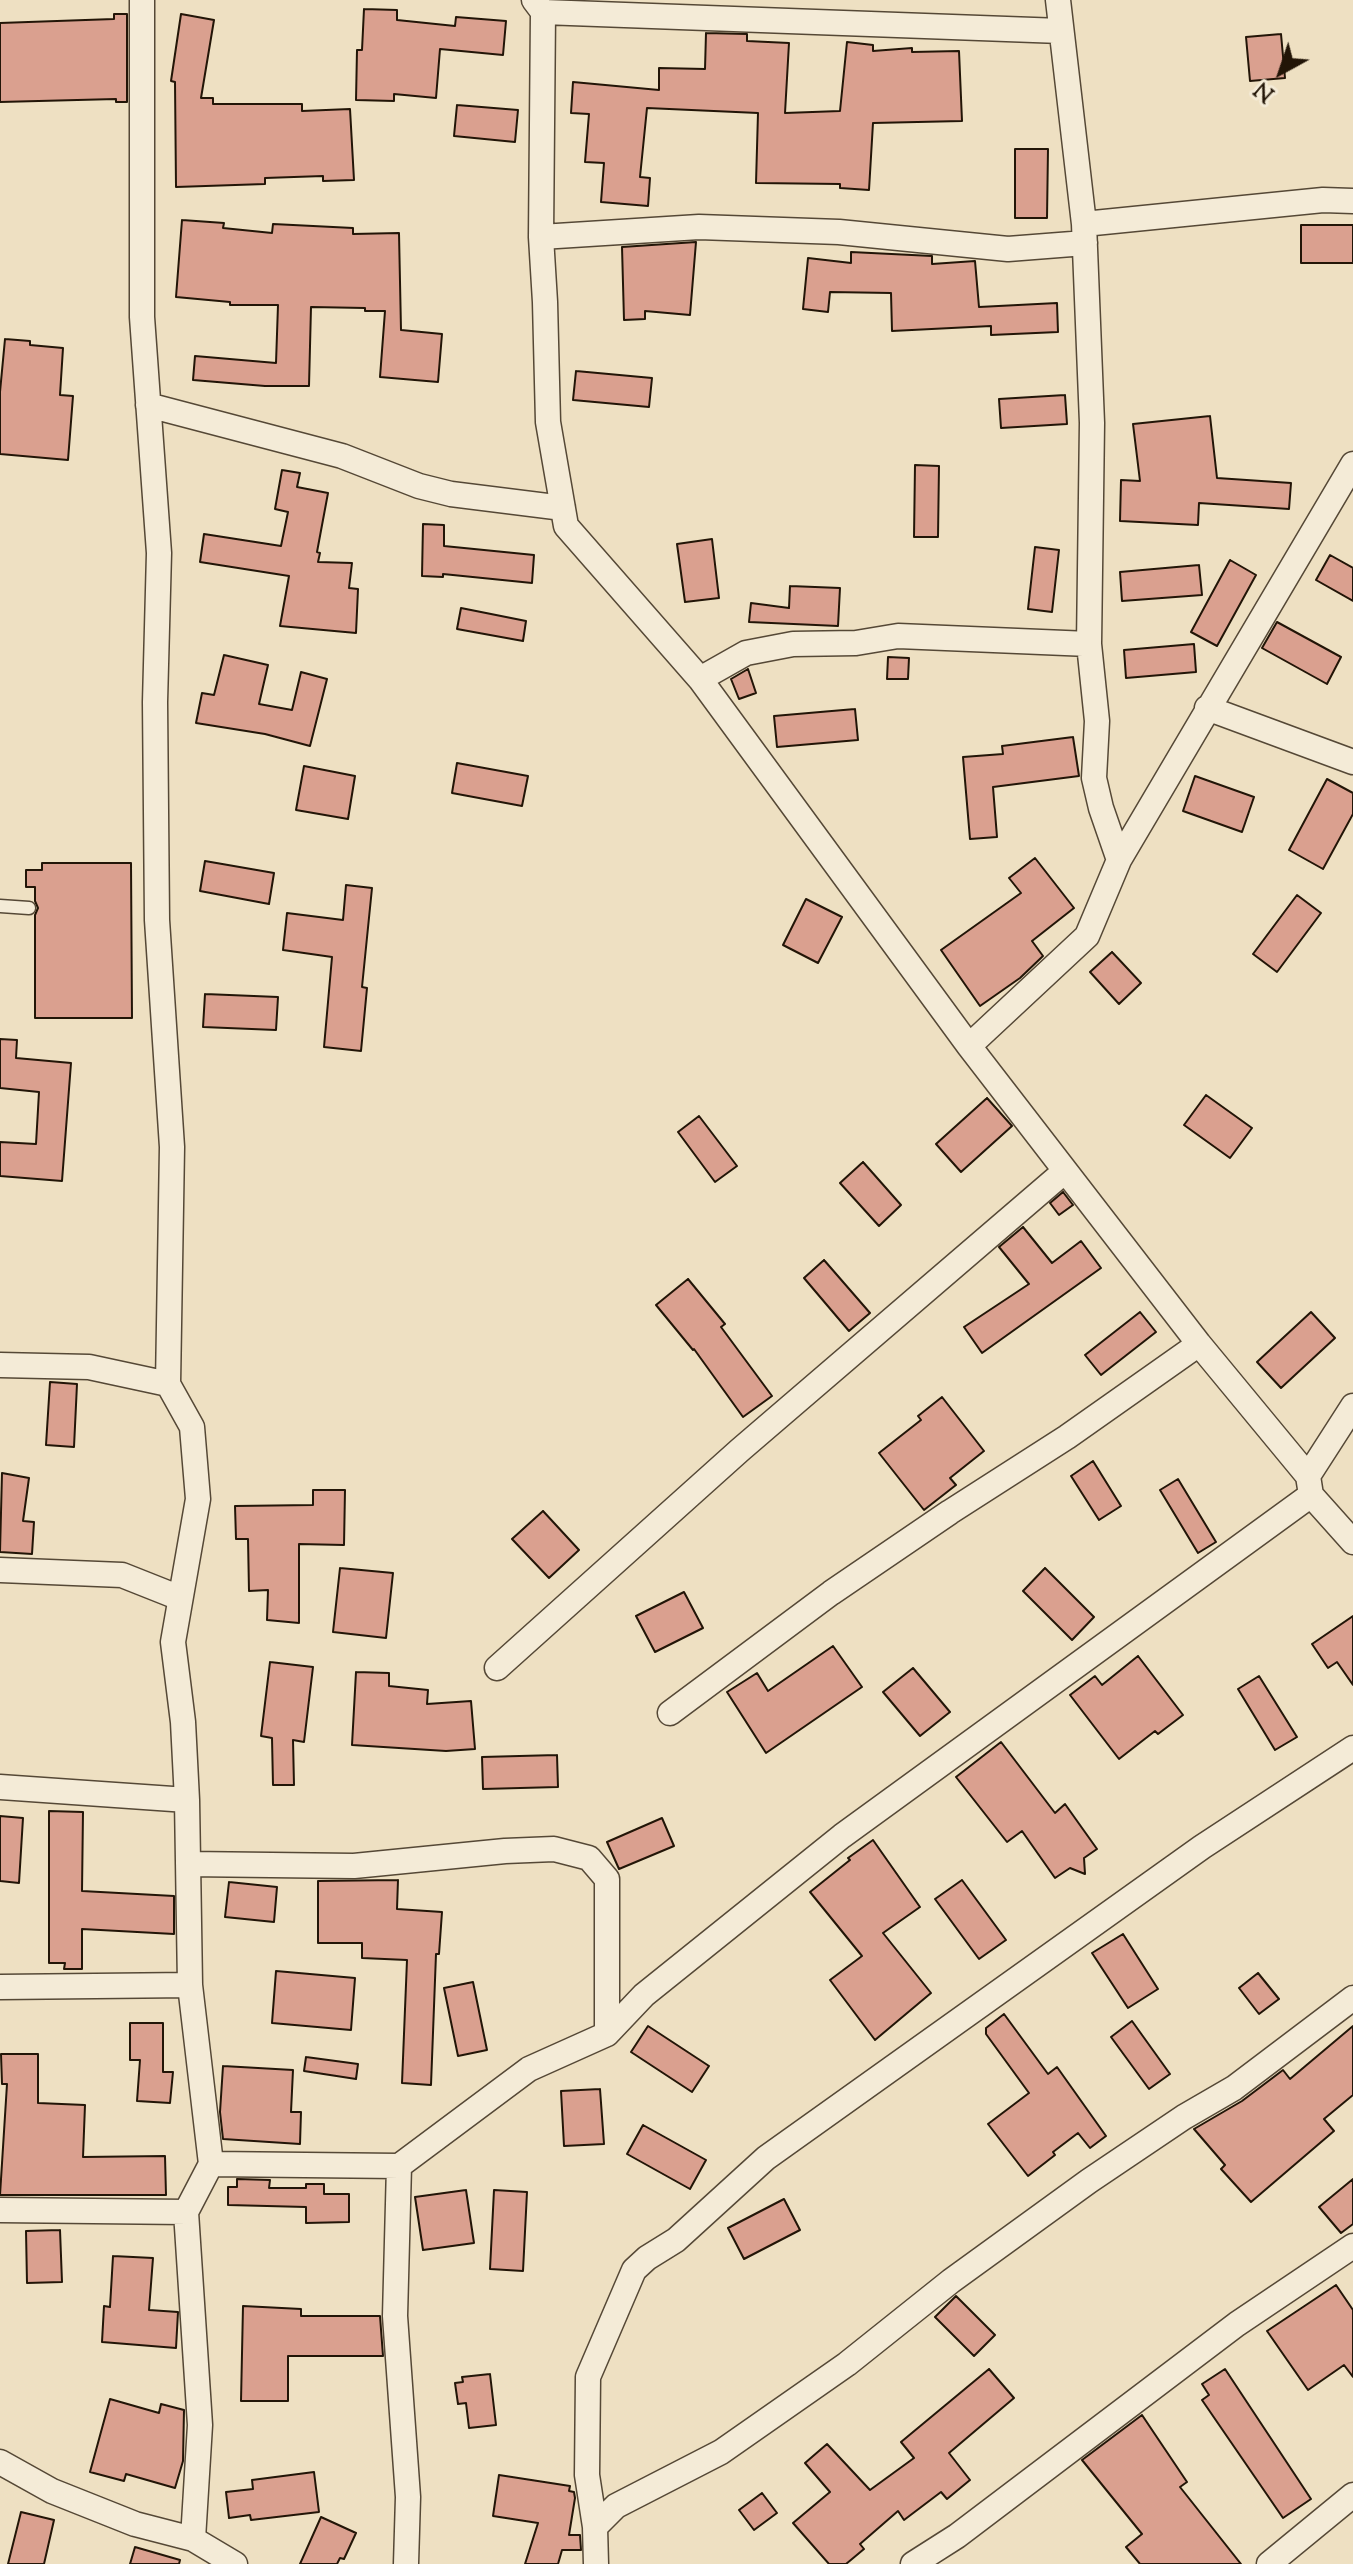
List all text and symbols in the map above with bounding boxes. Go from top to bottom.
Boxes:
north arrow [1241,32,1321,112]
text: N [1249,72,1283,108]

